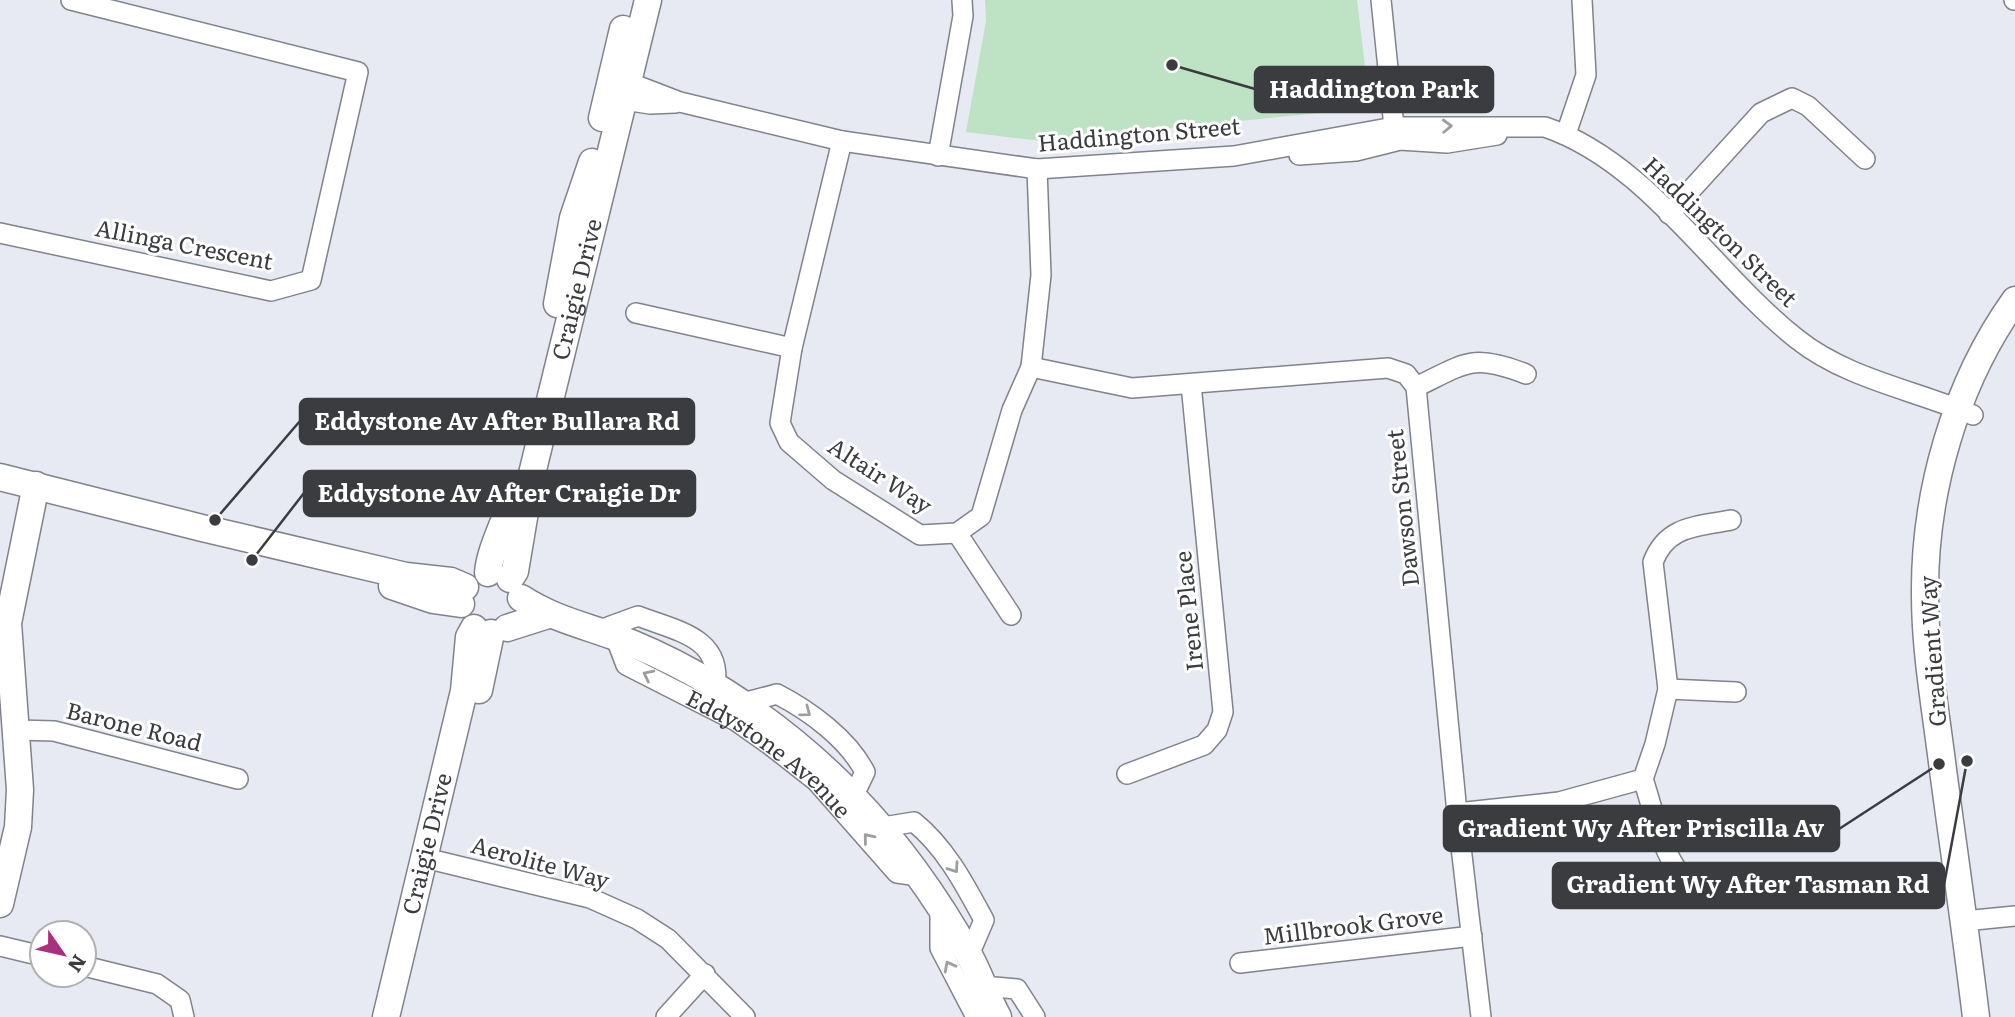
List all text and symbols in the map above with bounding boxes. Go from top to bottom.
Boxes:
callout: Haddington Park [1255,67,1493,112]
text: Haddington Park [1269,70,1480,105]
street label: Haddington Street [1036,107,1242,159]
one-way arrow [1441,119,1452,134]
street label: Haddington Street [1636,148,1807,314]
street label: Allinga Crescent [93,209,277,277]
street label: Craigie Drive [542,215,609,363]
callout: Eddystone Av After Bullara Rd [300,399,694,444]
text: Eddystone Av After Bullara Rd [314,402,680,437]
street label: Dawson Street [1376,427,1426,589]
street label: Altair Way [822,428,941,521]
callout: Eddystone Av After Craigie Dr [304,471,695,516]
text: Eddystone Av After Craigie Dr [318,474,680,509]
street label: Irene Place [1164,549,1210,673]
street label: Gradient Way [1909,574,1953,728]
one-way arrow [643,669,655,683]
street label: Eddystone Avenue [681,679,860,825]
street label: Barone Road [63,692,206,758]
one-way arrow [798,703,810,716]
street label: Craigie Drive [392,769,459,918]
callout: Gradient Wy After Priscilla Av [1444,806,1839,851]
text: Gradient Wy After Priscilla Av [1458,809,1824,844]
street label: Aerolite Way [468,826,614,896]
one-way arrow [864,833,876,846]
one-way arrow [946,860,958,873]
callout: Gradient Wy After Tasman Rd [1553,863,1944,908]
text: Gradient Wy After Tasman Rd [1567,865,1930,900]
street label: Millbrook Grove [1261,896,1445,952]
north arrow [28,919,98,989]
text: N [62,950,94,979]
one-way arrow [944,960,957,973]

